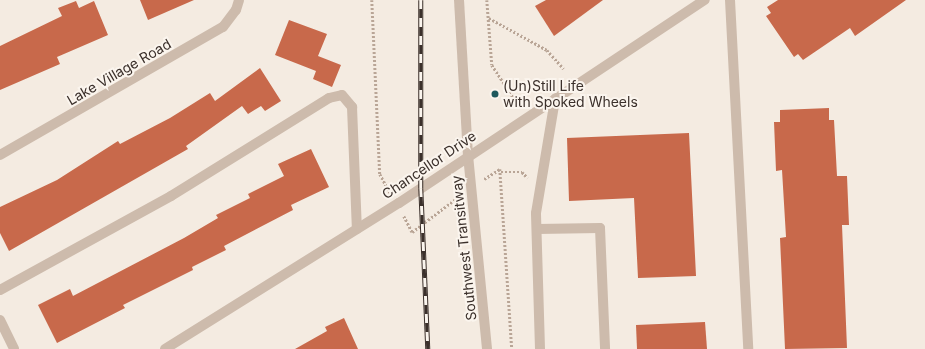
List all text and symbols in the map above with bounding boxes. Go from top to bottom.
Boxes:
street label: Lake Village Road [64,35,174,109]
place label: (Un)Still Life with Spoked Wheels [503,78,638,110]
marker: (Un)Still Life with Spoked Wheels [490,89,500,99]
street label: Chancellor Drive [379,127,479,203]
street label: Southwest Transitway [448,175,480,321]

